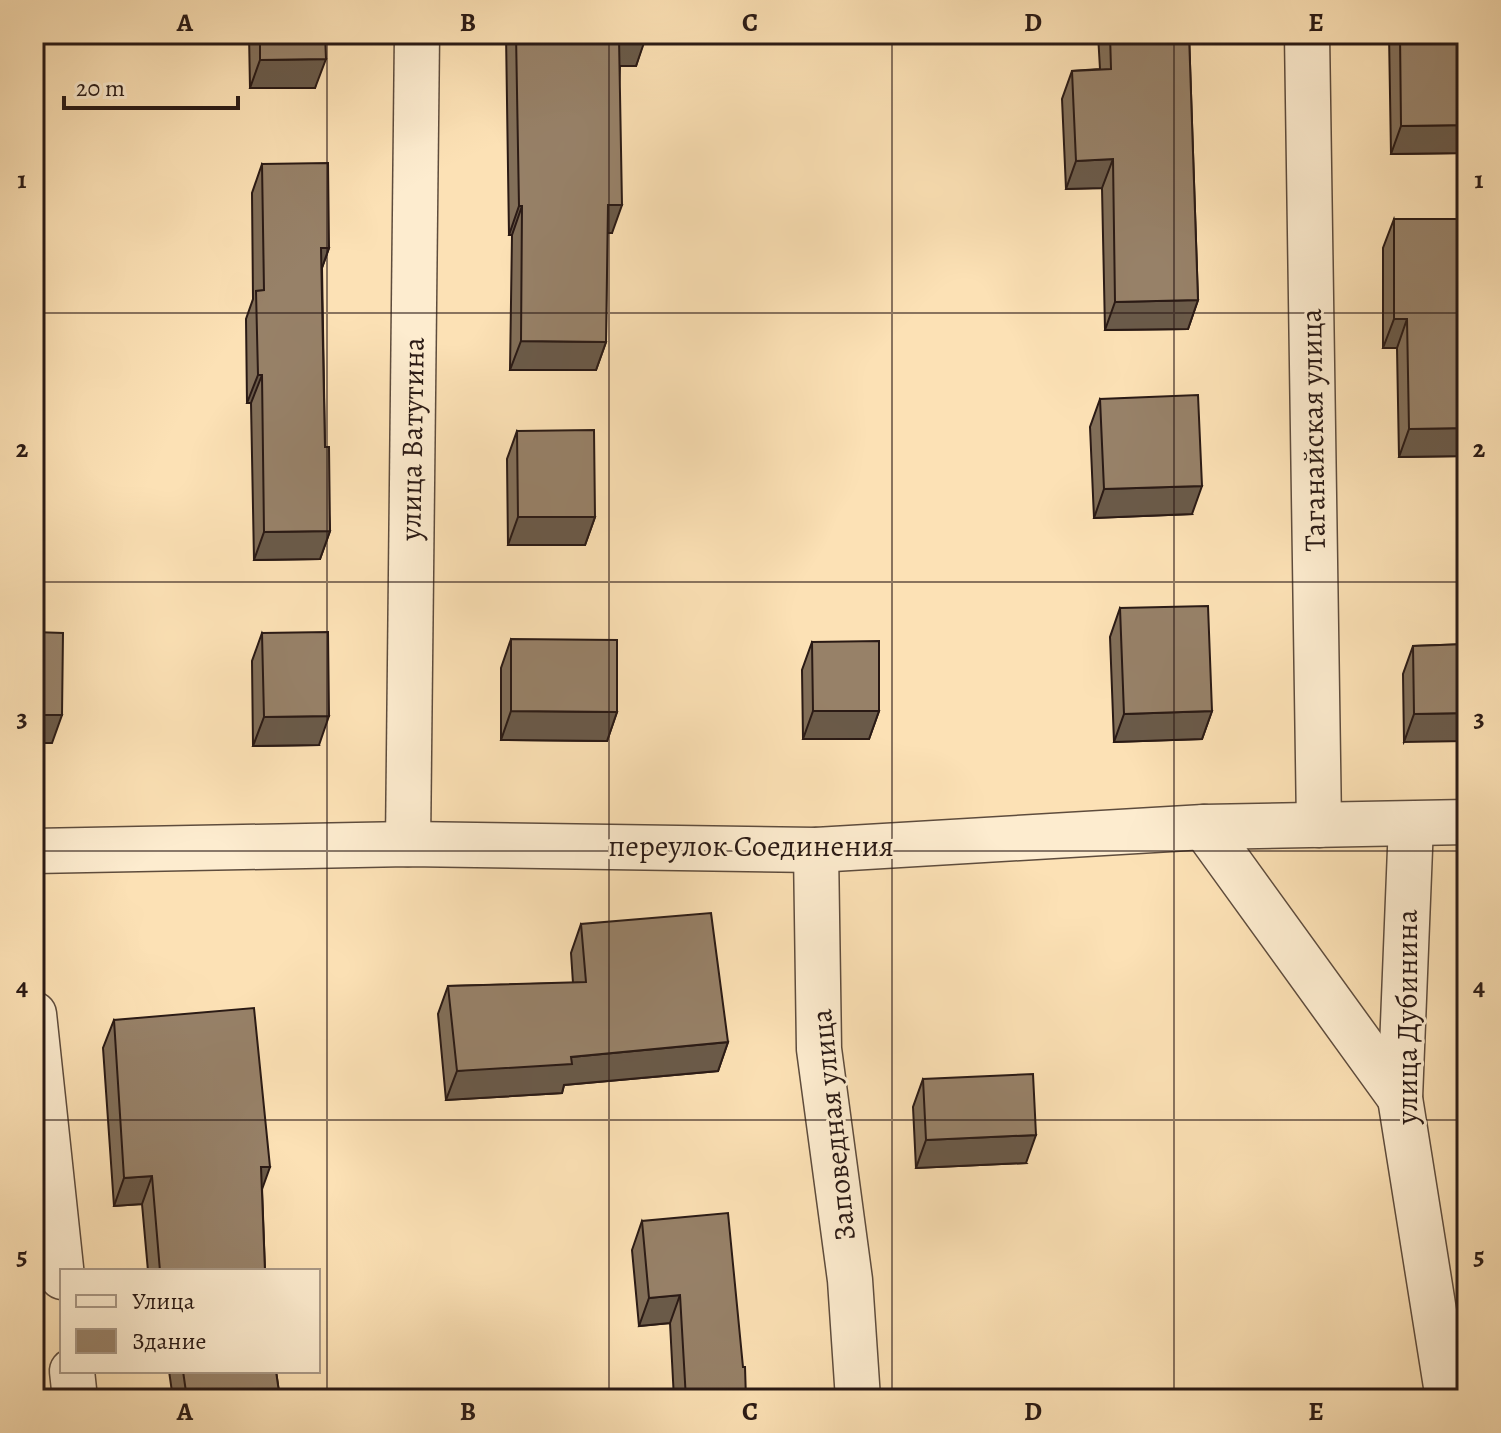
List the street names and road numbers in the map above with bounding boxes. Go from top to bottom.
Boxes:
street label: Таганайская улица [1291,308,1335,552]
street label: улица Ватутина [390,337,434,542]
street label: переулок Соединения [608,826,894,866]
street label: улица Дубинина [1387,909,1427,1125]
street label: Заповедная улица [801,1007,865,1243]

